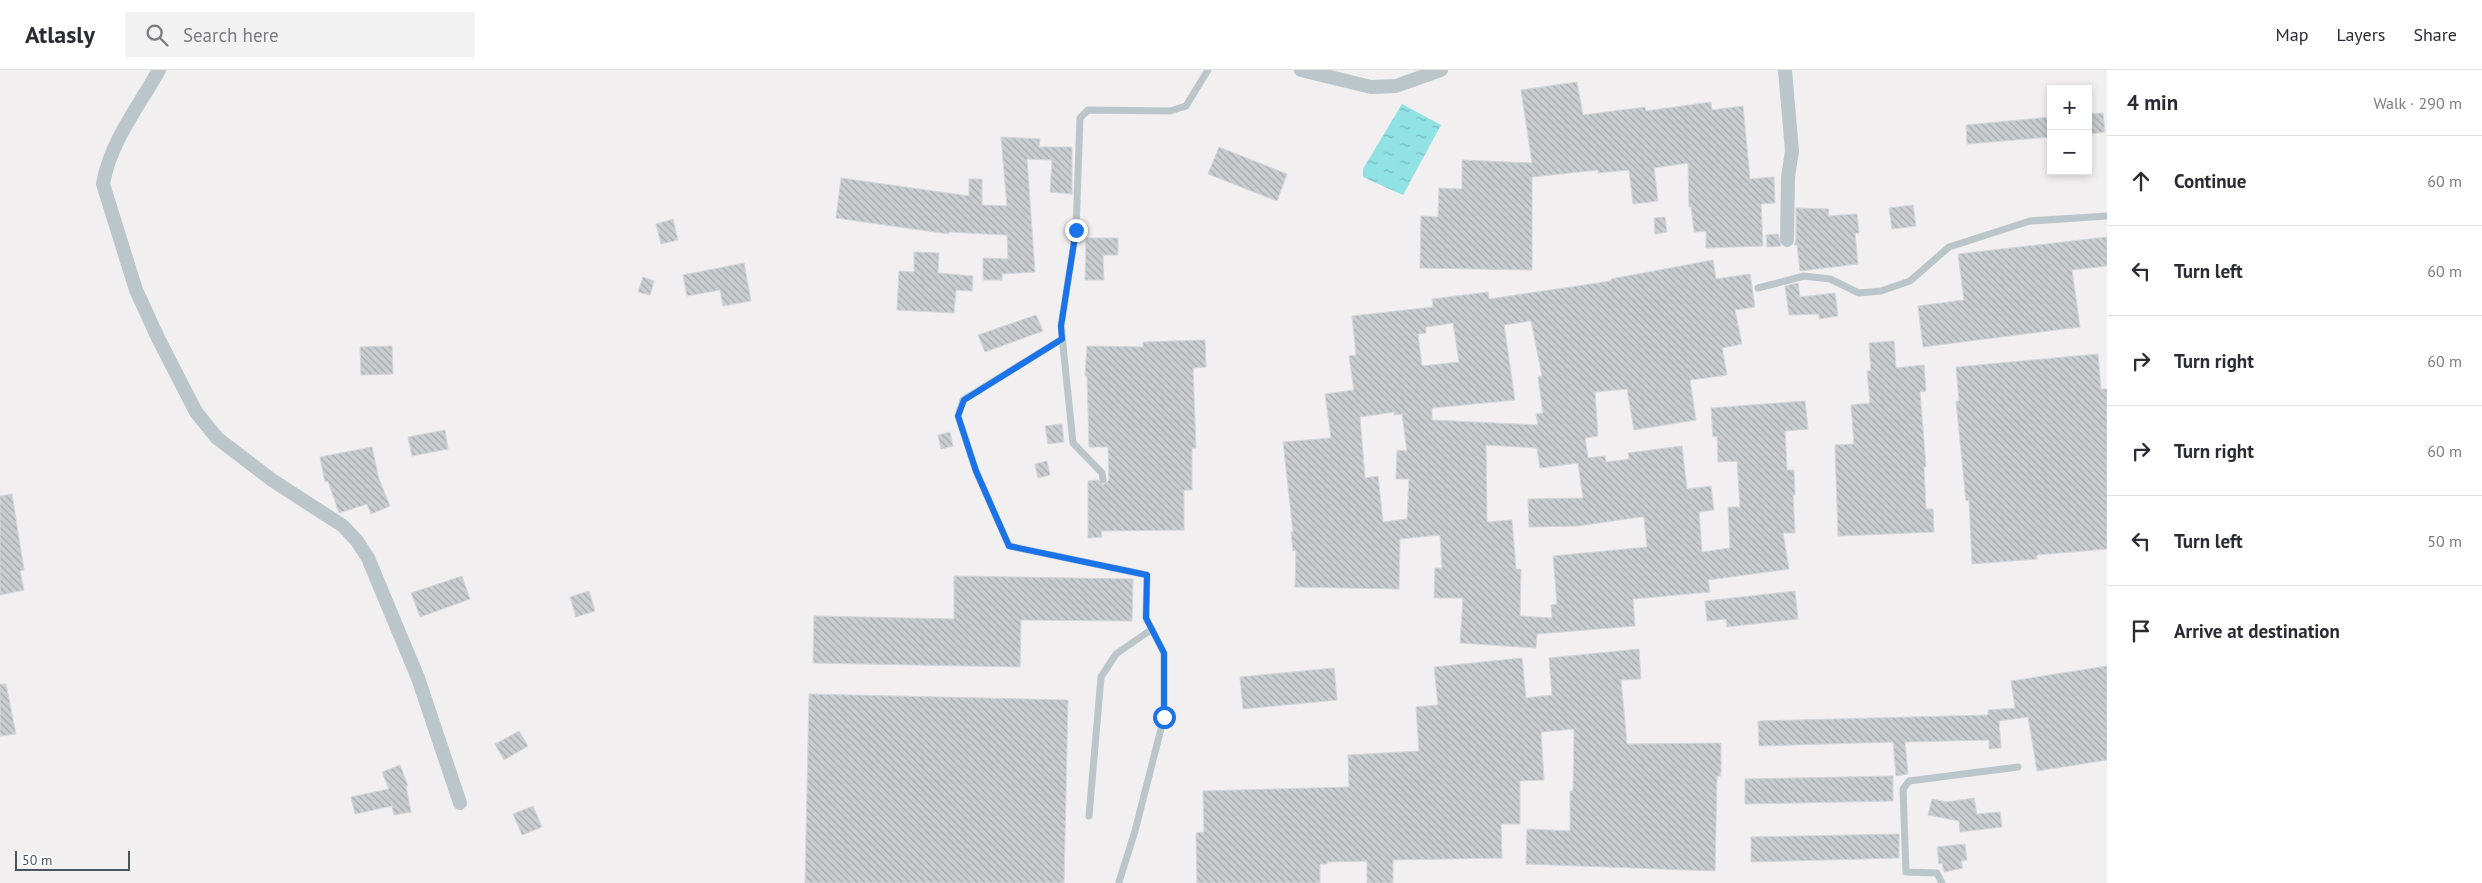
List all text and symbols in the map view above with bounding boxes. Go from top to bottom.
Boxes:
search box [125,12,475,57]
text: Atlasly [25,19,95,50]
icon: search [143,21,171,49]
text: Search here [183,23,279,47]
text: Map [2276,23,2308,46]
text: Layers [2336,23,2385,46]
text: Share [2413,23,2457,46]
map controls [2047,85,2092,175]
button: + [2047,85,2092,130]
text: 4 min [2127,89,2178,116]
text: Walk · 290 m [2373,93,2462,113]
button: − [2047,130,2092,175]
icon: ahead [2127,167,2155,195]
text: Continue [2174,169,2246,193]
text: 60 m [2427,171,2462,191]
route end [1065,219,1088,242]
icon: left [2127,257,2155,285]
text: Turn left [2174,259,2243,283]
text: 60 m [2427,261,2462,281]
icon: right [2127,347,2155,375]
text: Turn right [2174,349,2254,373]
text: 60 m [2427,351,2462,371]
icon: right [2127,437,2155,465]
text: Turn right [2174,439,2254,463]
text: 60 m [2427,441,2462,461]
icon: left [2127,527,2155,555]
text: Turn left [2174,529,2243,553]
text: 50 m [2427,531,2462,551]
icon: arrive [2127,617,2155,645]
text: Arrive at destination [2174,619,2340,643]
route start [1153,706,1176,729]
scale bar [15,848,130,871]
text: 50 m [22,851,52,869]

